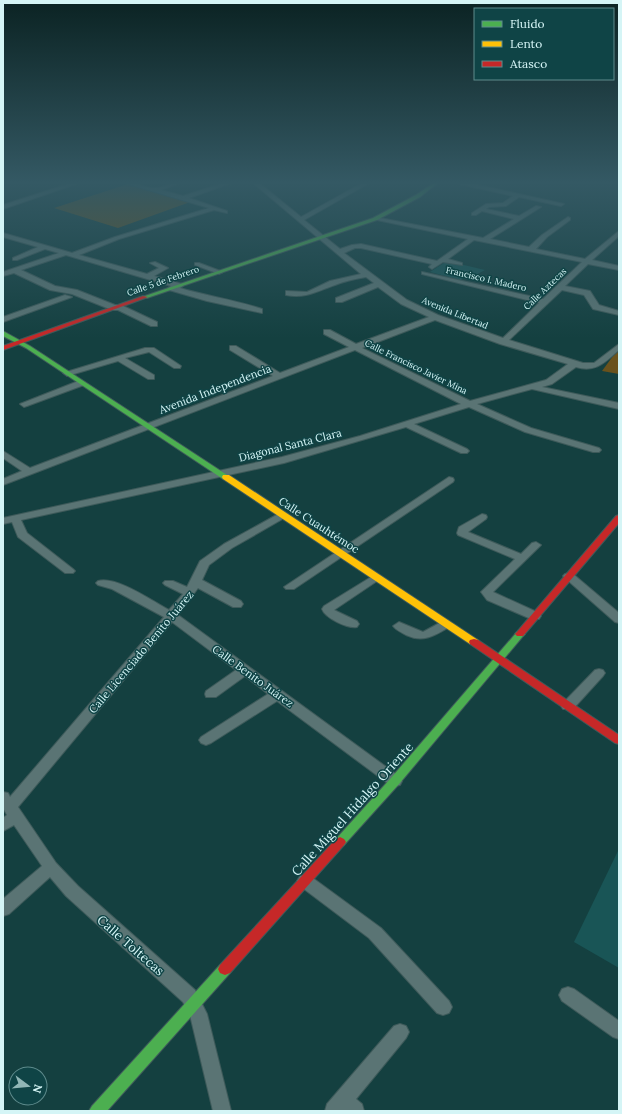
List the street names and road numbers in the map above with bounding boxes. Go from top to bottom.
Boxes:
street label: Calle 5 de Febrero [125,263,200,298]
street label: Francisco I. Madero [445,264,528,293]
street label: Calle Aztecas [521,265,568,312]
street label: Avenida Libertad [419,294,491,331]
street label: Calle Francisco Javier Mina [363,337,470,396]
street label: Avenida Independencia [156,361,273,417]
street label: Diagonal Santa Clara [237,425,343,465]
street label: Calle Cuauhtémoc [276,494,362,556]
street label: Calle Licenciado Benito Juárez [86,588,197,716]
street label: Calle Benito Juárez [210,642,297,710]
street label: Calle Miguel Hidalgo Oriente [288,739,417,880]
street label: Calle Toltecas [93,911,168,979]

